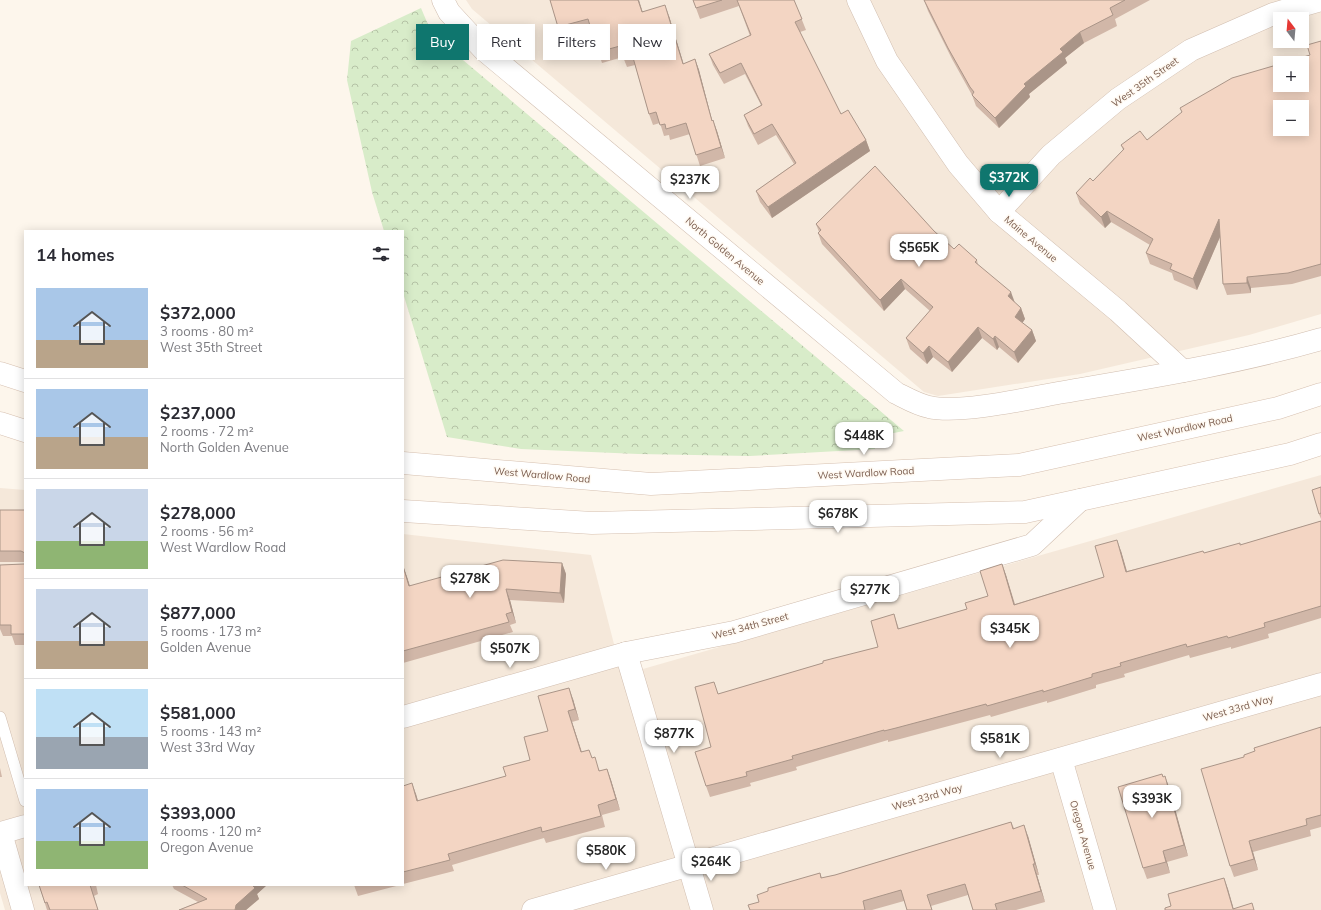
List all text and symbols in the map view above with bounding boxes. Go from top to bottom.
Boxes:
north arrow [1273,12,1309,48]
map controls [1273,12,1309,136]
chip: Buy [416,24,469,60]
chip: Rent [477,24,535,60]
chip: Filters [543,24,610,60]
chip: New [618,24,676,60]
street label: West 35th Street [1109,54,1181,110]
button: + [1273,56,1309,92]
button: − [1273,100,1309,136]
pin: $372K [981,164,1037,198]
pin: $237K [662,166,718,200]
text: $372K [989,169,1029,185]
text: $237K [670,171,710,187]
street label: Maine Avenue [1002,213,1060,265]
street label: North Golden Avenue [683,214,767,288]
pin: $565K [891,234,947,268]
text: $565K [899,239,939,255]
icon: filters [370,243,392,265]
text: 14 homes [36,244,115,265]
text: $372,000 [160,302,236,323]
icon: home [68,304,116,352]
text: 3 rooms · 80 m² [160,323,254,339]
text: West 35th Street [160,339,262,355]
text: $237,000 [160,402,236,423]
icon: home [68,405,116,453]
street label: West Wardlow Road [1136,412,1234,444]
pin: $448K [836,422,892,456]
text: 2 rooms · 72 m² [160,423,254,439]
text: $448K [844,427,884,443]
text: North Golden Avenue [160,439,289,455]
street label: West Wardlow Road [493,464,591,486]
street label: West Wardlow Road [817,464,915,482]
pin: $678K [810,500,866,534]
text: $278,000 [160,502,236,523]
icon: home [68,505,116,553]
text: $678K [818,505,858,521]
text: 2 rooms · 56 m² [160,523,254,539]
text: West Wardlow Road [160,539,286,555]
pin: $278K [442,565,498,599]
text: $278K [450,570,490,586]
pin: $277K [842,576,898,610]
text: $277K [850,581,890,597]
text: $877,000 [160,602,236,623]
icon: home [68,605,116,653]
street label: West 34th Street [710,609,790,642]
pin: $345K [982,615,1038,649]
text: $345K [990,620,1030,636]
text: 5 rooms · 173 m² [160,623,261,639]
pin: $507K [482,635,538,669]
text: Golden Avenue [160,639,251,655]
text: $507K [490,640,530,656]
street label: West 33rd Way [1201,692,1276,724]
text: $581,000 [160,702,236,723]
icon: home [68,705,116,753]
pin: $877K [646,720,702,754]
text: 5 rooms · 143 m² [160,723,261,739]
text: $877K [654,725,694,741]
pin: $581K [972,725,1028,759]
text: $581K [980,730,1020,746]
text: West 33rd Way [160,739,255,755]
street label: West 33rd Way [890,781,965,813]
pin: $393K [1124,785,1180,819]
text: $393K [1132,790,1172,806]
street label: Oregon Avenue [1067,799,1099,871]
text: $393,000 [160,802,236,823]
icon: home [68,805,116,853]
text: 4 rooms · 120 m² [160,823,261,839]
pin: $580K [578,837,634,871]
text: Oregon Avenue [160,839,253,855]
text: $580K [586,842,626,858]
pin: $264K [683,848,739,882]
text: $264K [691,853,731,869]

